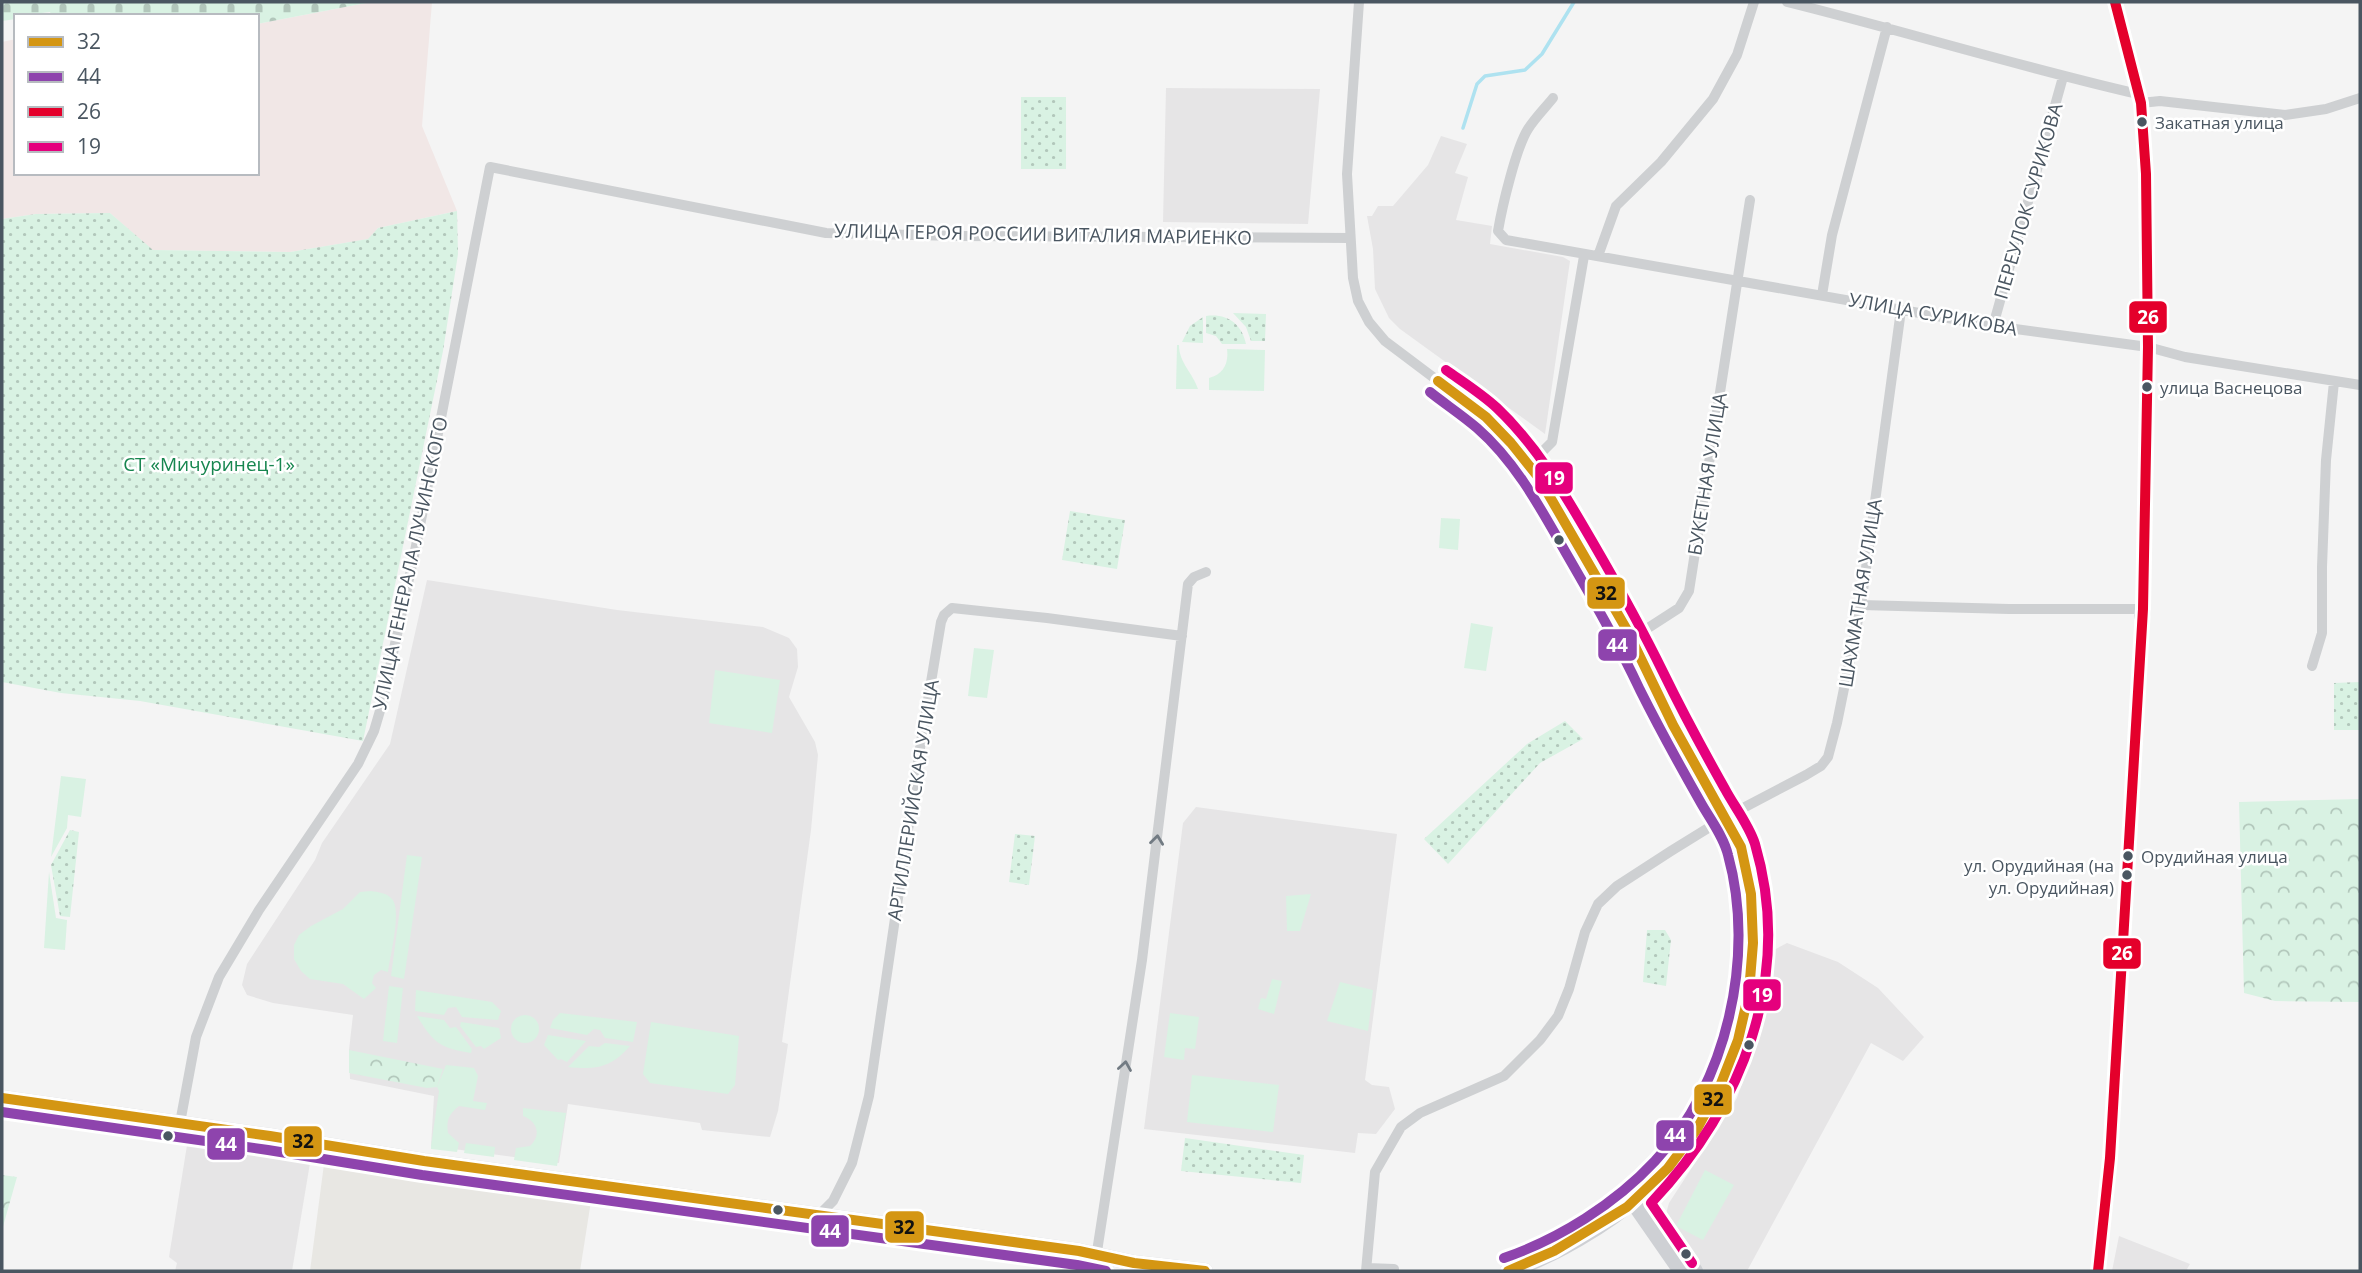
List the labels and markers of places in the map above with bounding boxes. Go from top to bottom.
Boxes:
place label: Закатная улица [2155,111,2284,134]
marker: Закатная улица [2135,115,2149,129]
place label: улица Васнецова [2160,376,2303,399]
marker: улица Васнецова [2140,380,2154,394]
unlabelled marker [1552,533,1566,547]
place label: Орудийная улица [2141,845,2288,868]
marker: Орудийная улица [2121,849,2135,863]
place label: ул. Орудийная (на ул. Орудийная) [1964,854,2114,899]
marker: ул. Орудийная (на ул. Орудийная) [2120,868,2134,882]
unlabelled marker [1742,1038,1756,1052]
unlabelled marker [161,1129,175,1143]
unlabelled marker [771,1203,785,1217]
unlabelled marker [1679,1247,1693,1261]

